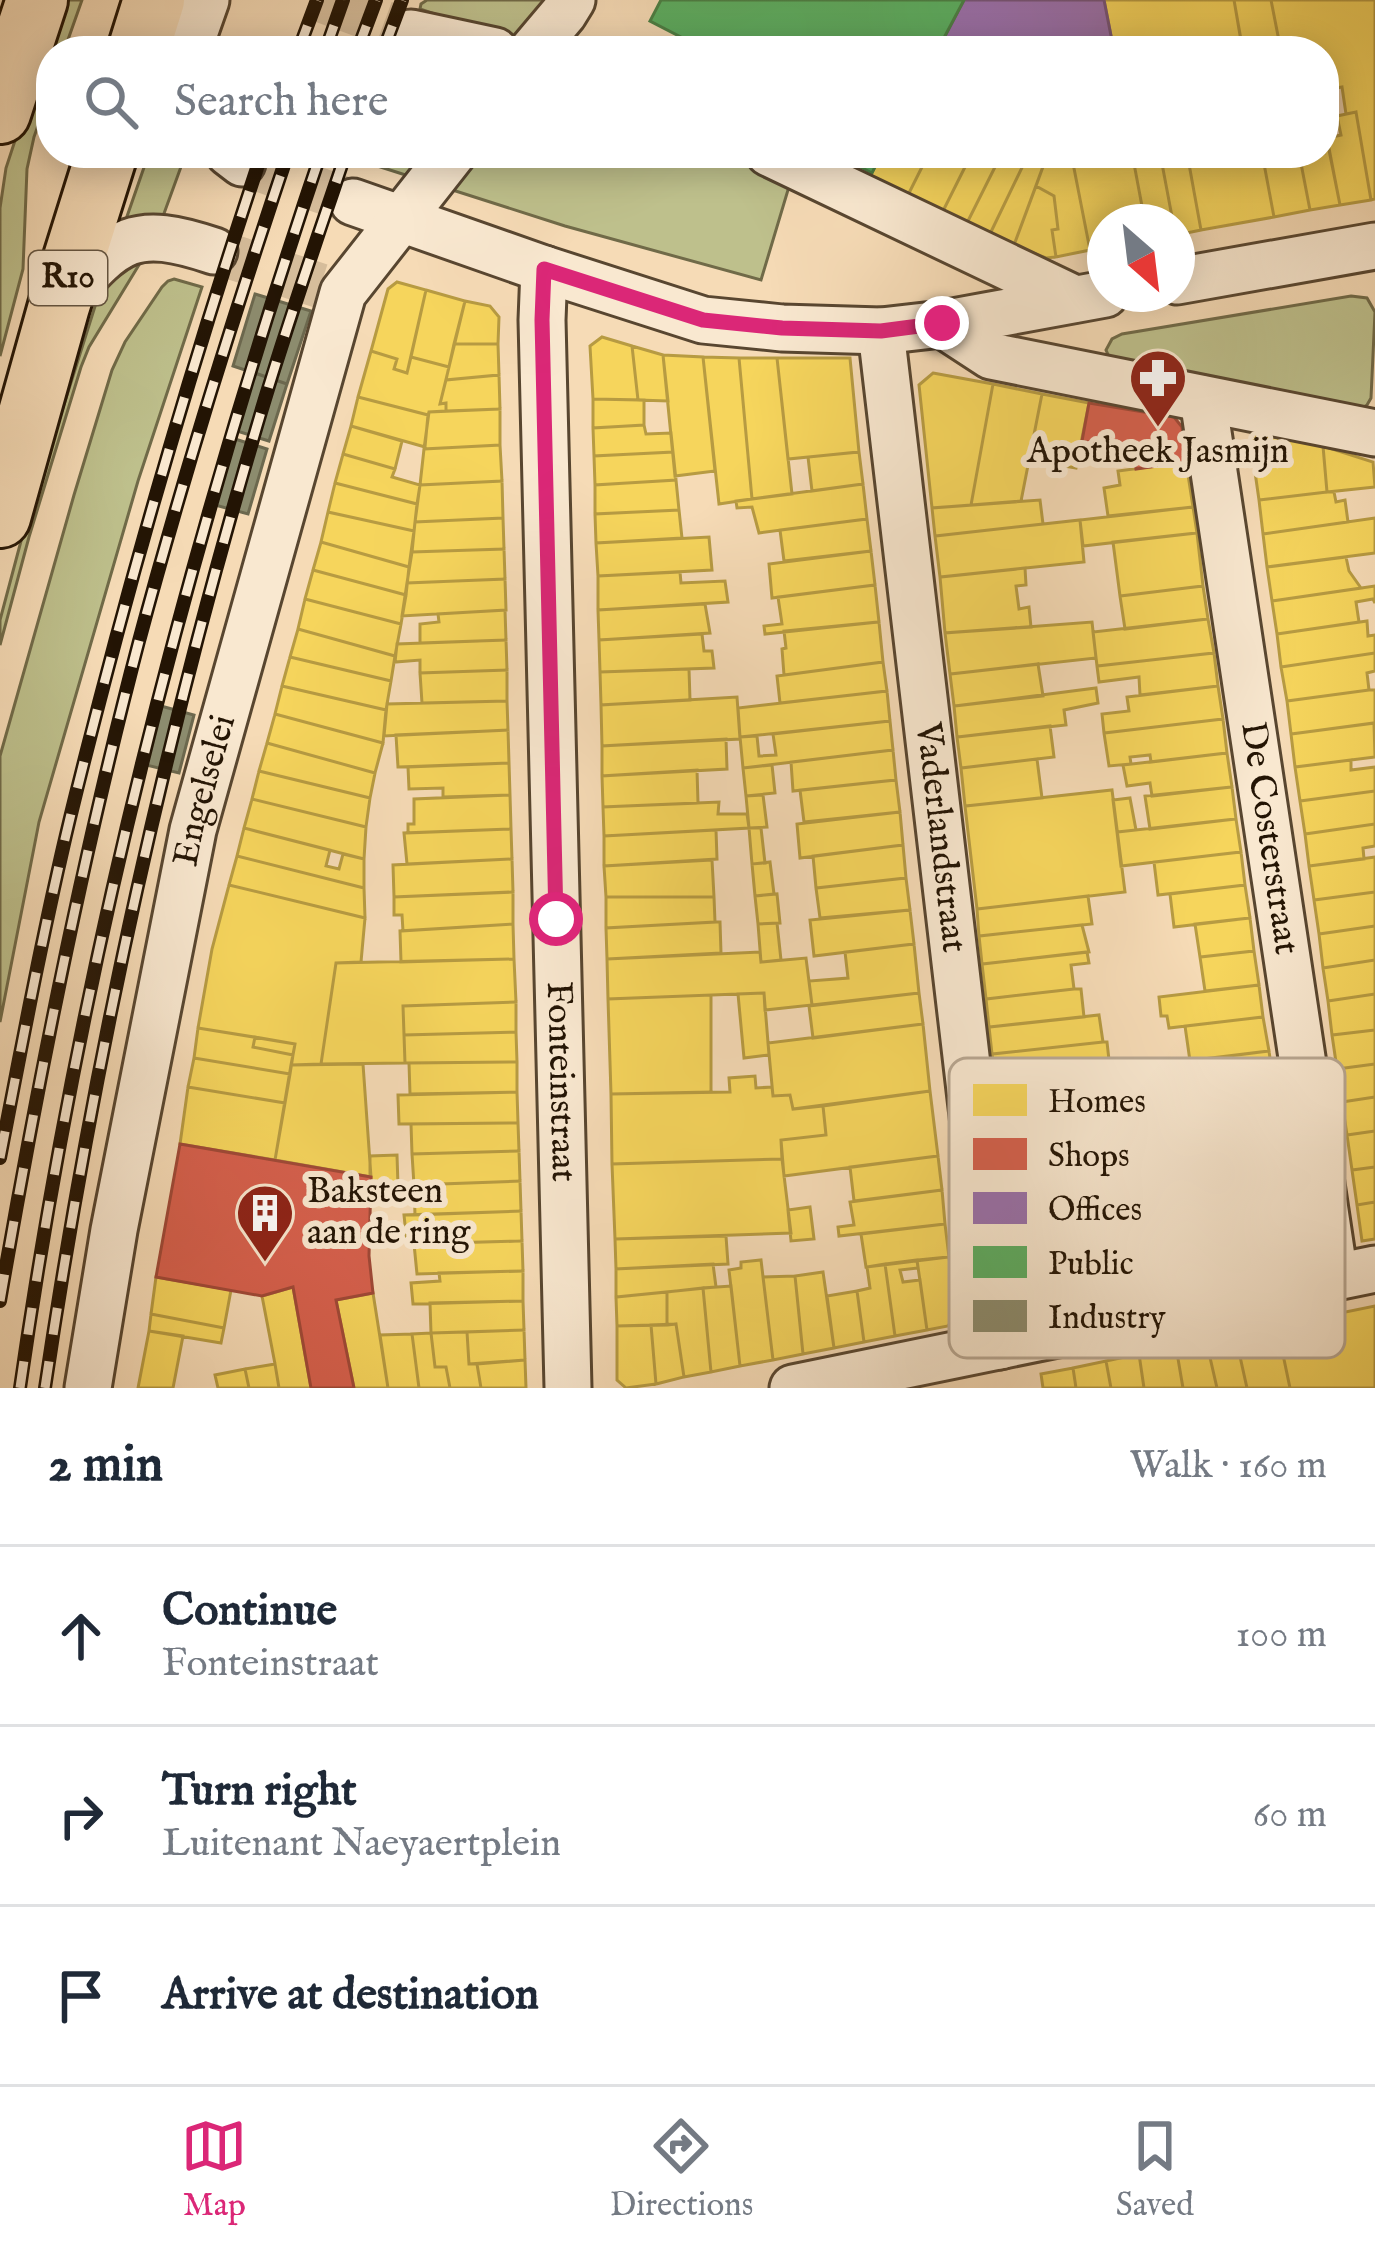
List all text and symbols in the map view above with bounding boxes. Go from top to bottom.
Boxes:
search box [36,36,1339,168]
icon: search [78,69,144,135]
text: Search here [174,74,388,131]
north arrow [1087,204,1195,312]
road number: R10 [29,251,107,305]
route end [915,296,969,350]
pharmacy icon: Apotheek Jasmijn [1127,347,1189,429]
place label: Apotheek Jasmijn [1026,429,1289,475]
street label: Engelselei [163,709,247,870]
street label: De Costerstraat [1229,718,1309,958]
street label: Vaderlandstraat [904,719,977,955]
route start [529,892,583,946]
street label: Fonteinstraat [535,981,586,1182]
legend [949,1058,1345,1358]
text: Homes [1048,1082,1146,1124]
text: Shops [1048,1136,1130,1178]
place label: Baksteen aan de ring [307,1169,471,1256]
building icon: Baksteen aan de ring [234,1182,296,1264]
text: Offices [1048,1190,1142,1232]
text: Public [1048,1244,1134,1286]
text: Industry [1048,1298,1167,1340]
text: 2 min [48,1434,163,1499]
text: Walk · 160 m [1129,1442,1327,1491]
text: Continue [162,1583,337,1640]
icon: ahead [48,1603,114,1669]
text: 100 m [1236,1611,1327,1660]
text: Fonteinstraat [162,1640,379,1689]
text: Turn right [162,1763,357,1820]
icon: right [48,1783,114,1849]
text: 60 m [1253,1791,1327,1840]
text: Luitenant Naeyaertplein [162,1820,561,1869]
icon: arrive [48,1963,114,2029]
text: Arrive at destination [162,1967,539,2024]
tab: Map [181,2113,247,2227]
tab: Directions [610,2113,753,2227]
tab: Saved [1116,2113,1194,2227]

